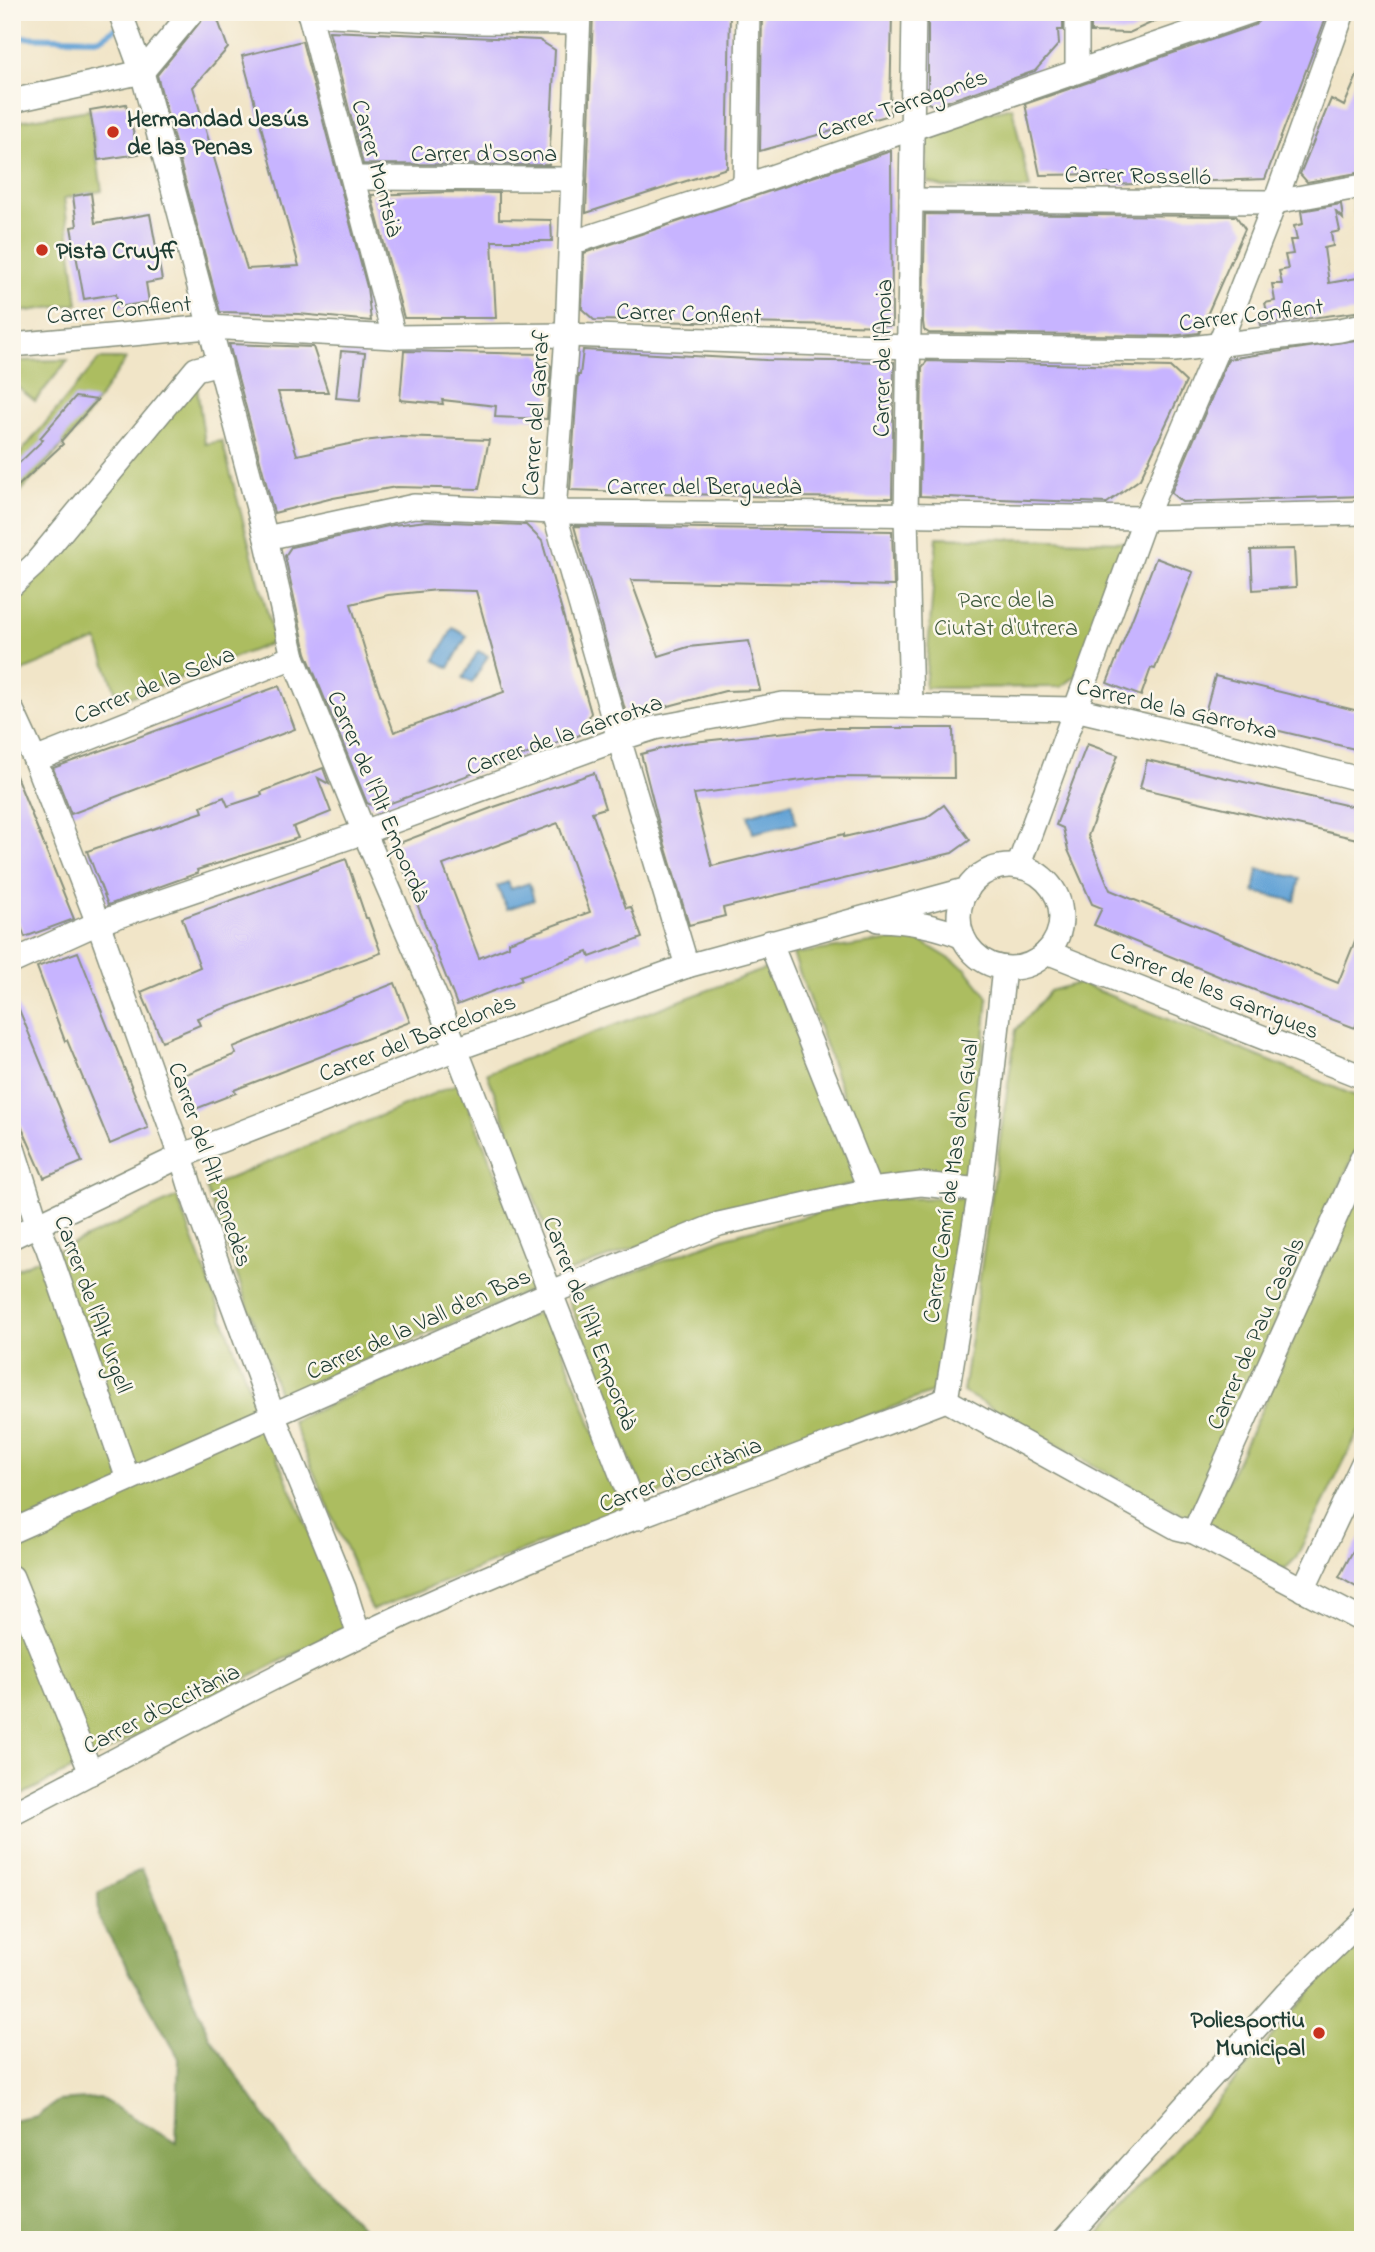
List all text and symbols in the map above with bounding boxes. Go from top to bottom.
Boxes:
street label: Carrer Tarragonés [813,61,993,152]
street label: Carrer Montsià [340,96,411,241]
place label: Hermandad Jesús de las Penas [127,103,309,166]
marker: Hermandad Jesús de las Penas [105,124,121,140]
street label: Carrer d'Osona [411,138,557,173]
street label: Carrer Rosselló [1064,159,1212,196]
place label: Pista Cruyff [56,235,178,271]
marker: Pista Cruyff [34,242,50,258]
street label: Carrer de l'Anoia [866,279,903,438]
street label: Carrer Conflent [45,288,193,335]
street label: Carrer Conflent [1177,290,1326,343]
street label: Carrer Conflent [616,295,762,336]
street label: Carrer del Garraf [514,328,561,497]
street label: Carrer del Berguedà [607,471,801,506]
park label: Parc de la Ciutat d'Utrera [934,584,1078,647]
street label: Carrer de la Selva [69,638,241,735]
street label: Carrer de la Garrotxa [1072,670,1281,751]
street label: Carrer de l'Alt Empordà [316,686,437,908]
street label: Carrer de la Garrotxa [462,686,668,786]
street label: Carrer de les Garrigues [1104,934,1324,1050]
street label: Carrer del Barcelonès [314,986,522,1093]
street label: Carrer Camí de Mas d'en Gual [915,1037,990,1326]
street label: Carrer del Alt Penedès [157,1058,260,1272]
street label: Carrer de l'Alt Urgell [43,1211,140,1399]
street label: Carrer de l'Alt Empordà [532,1212,646,1436]
street label: Carrer de Pau Casals [1199,1232,1316,1436]
street label: Carrer de la Vall d'en Bas [301,1260,537,1391]
street label: Carrer d'Occitània [594,1429,767,1523]
street label: Carrer d'Occitània [78,1656,247,1765]
place label: Poliesportiu Municipal [1190,2004,1305,2067]
marker: Poliesportiu Municipal [1311,2025,1327,2041]

